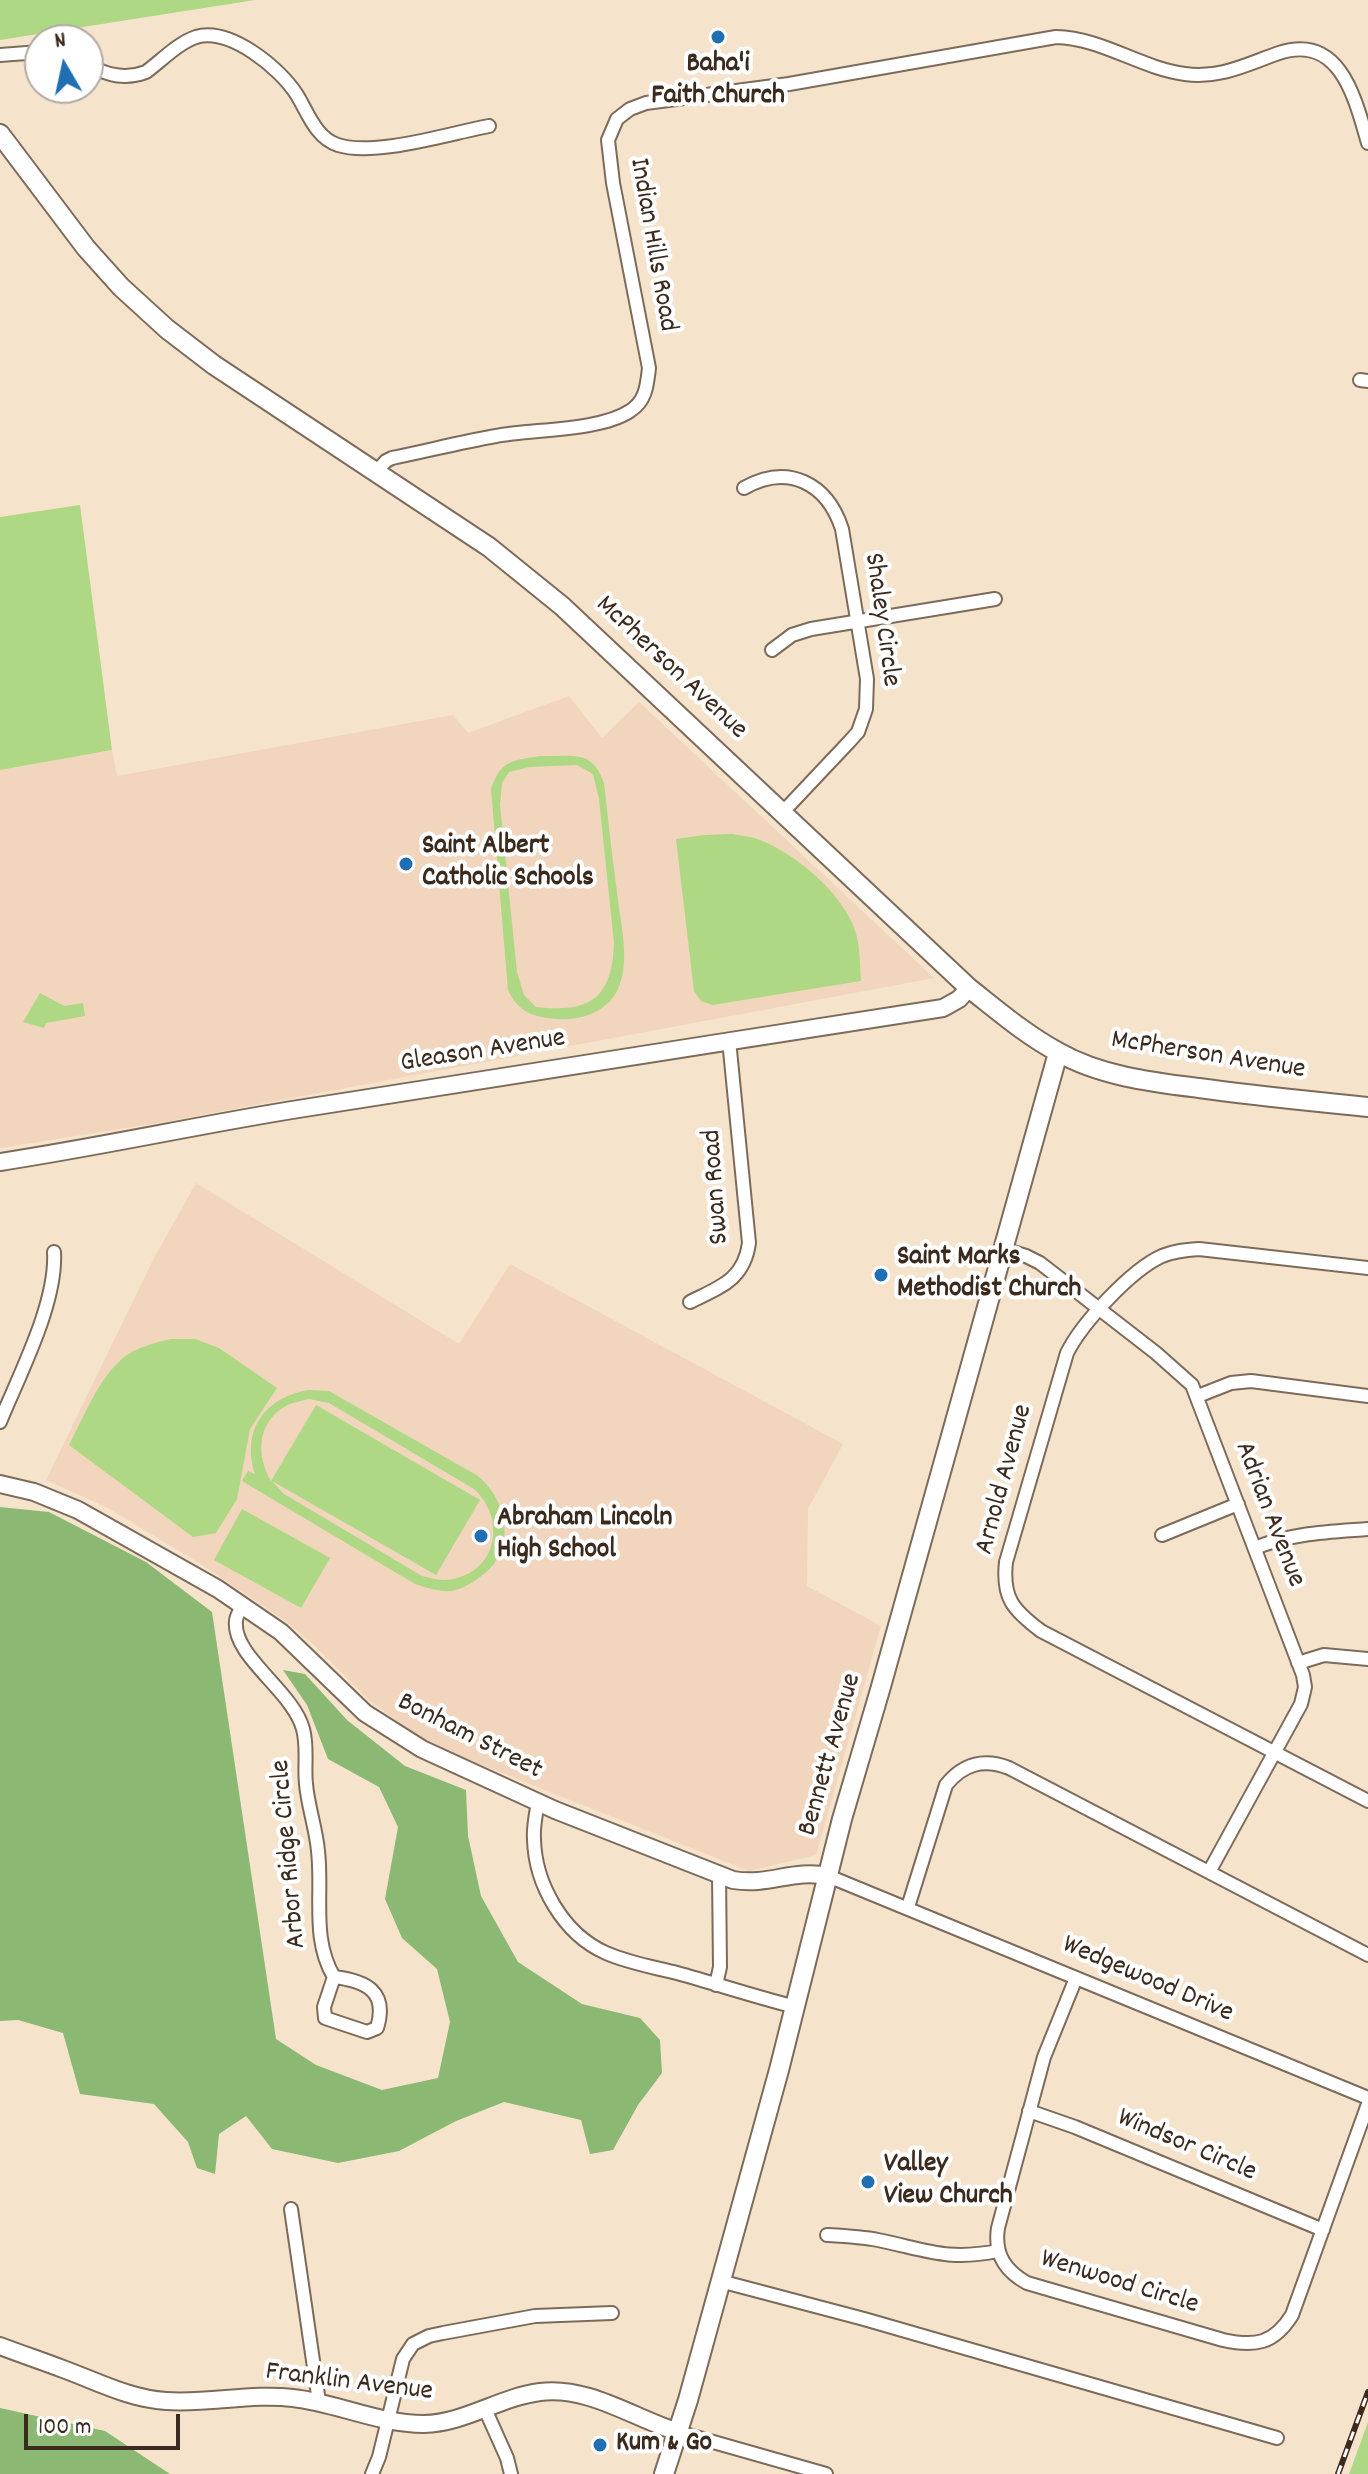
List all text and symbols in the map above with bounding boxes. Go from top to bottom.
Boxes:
north arrow [24,24,104,104]
text: N [53,26,68,58]
marker: Baha'i Faith Church [709,28,727,46]
place label: Baha'i Faith Church [651,49,785,115]
street label: Indian Hills Road [619,156,683,334]
street label: Shaley Circle [854,551,906,689]
street label: McPherson Avenue [587,590,753,748]
place label: Saint Albert Catholic Schools [422,831,594,897]
marker: Saint Albert Catholic Schools [397,855,415,873]
street label: Gleason Avenue [398,1023,568,1083]
street label: McPherson Avenue [1109,1025,1307,1089]
street label: Swan Road [697,1128,739,1246]
place label: Saint Marks Methodist Church [897,1242,1081,1308]
marker: Saint Marks Methodist Church [872,1266,890,1284]
street label: Arnold Avenue [970,1401,1042,1559]
street label: Adrian Avenue [1225,1438,1311,1592]
place label: Abraham Lincoln High School [497,1503,672,1569]
marker: Abraham Lincoln High School [472,1527,490,1545]
street label: Bennett Avenue [793,1670,871,1840]
street label: Bonham Street [391,1687,547,1789]
street label: Arbor Ridge Circle [266,1758,316,1950]
street label: Wedgewood Drive [1056,1930,1238,2032]
street label: Windsor Circle [1111,2103,1261,2191]
place label: Valley View Church [884,2149,1013,2215]
marker: Valley View Church [859,2173,877,2191]
street label: Wenwood Circle [1036,2244,1202,2324]
street label: Franklin Avenue [263,2357,435,2411]
scale bar [28,2398,184,2448]
text: 100 m [38,2411,91,2445]
place label: Kum & Go [616,2428,712,2462]
marker: Kum & Go [591,2436,609,2454]

